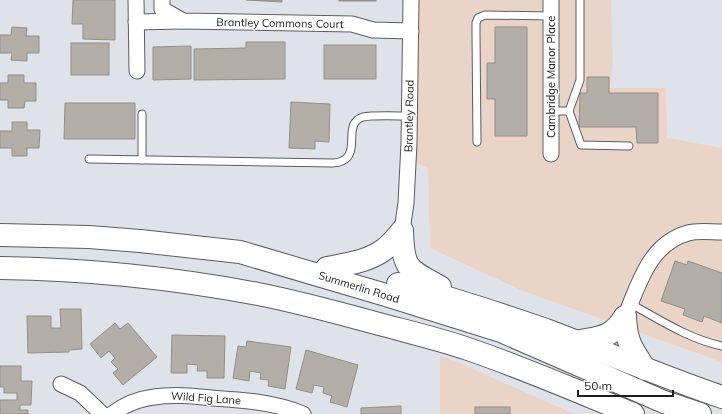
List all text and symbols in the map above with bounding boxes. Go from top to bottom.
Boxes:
street label: Brantley Commons Court [216,15,344,31]
street label: Cambridge Manor Place [544,16,558,138]
street label: Brantley Road [401,80,417,152]
street label: Summerlin Road [317,268,401,306]
scale bar [578,372,673,398]
text: 50 m [584,378,612,393]
street label: Wild Fig Lane [170,389,242,407]

